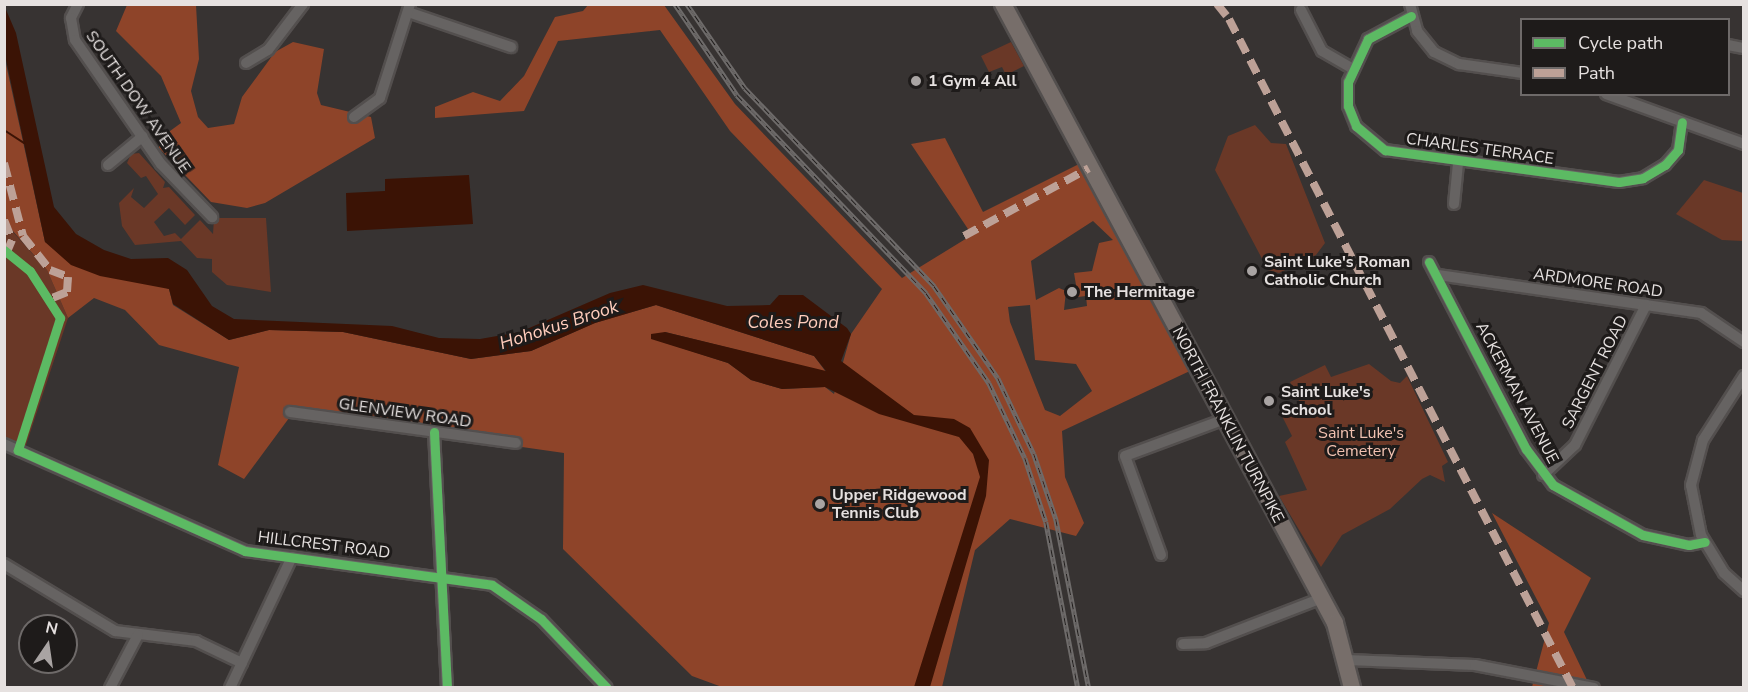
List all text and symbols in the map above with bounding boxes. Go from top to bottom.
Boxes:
legend [1520,18,1730,96]
street label: SOUTH DOW AVENUE [82,27,194,177]
text: Cycle path [1578,31,1663,55]
text: Path [1578,61,1615,85]
place label: 1 Gym 4 All [928,71,1016,91]
marker: 1 Gym 4 All [909,74,923,88]
street label: CHARLES TERRACE [1405,129,1555,169]
place label: Saint Luke's Roman Catholic Church [1264,252,1410,290]
marker: Saint Luke's Roman Catholic Church [1245,264,1259,278]
street label: ARDMORE ROAD [1532,264,1664,302]
place label: The Hermitage [1084,282,1195,302]
marker: The Hermitage [1065,285,1079,299]
water label: Hohokus Brook [497,296,621,354]
water label: Coles Pond [747,311,839,333]
street label: SARGENT ROAD [1558,312,1632,432]
street label: ACKERMAN AVENUE [1472,319,1562,467]
street label: NORTH FRANKLIN TURNPIKE [1168,324,1288,526]
place label: Saint Luke's School [1281,382,1371,420]
street label: GLENVIEW ROAD [337,394,473,432]
marker: Saint Luke's School [1262,394,1276,408]
park label: Saint Luke's Cemetery [1318,423,1404,461]
place label: Upper Ridgewood Tennis Club [832,485,967,523]
marker: Upper Ridgewood Tennis Club [813,497,827,511]
street label: HILLCREST ROAD [257,527,391,563]
north arrow [18,614,78,674]
text: N [43,616,60,640]

